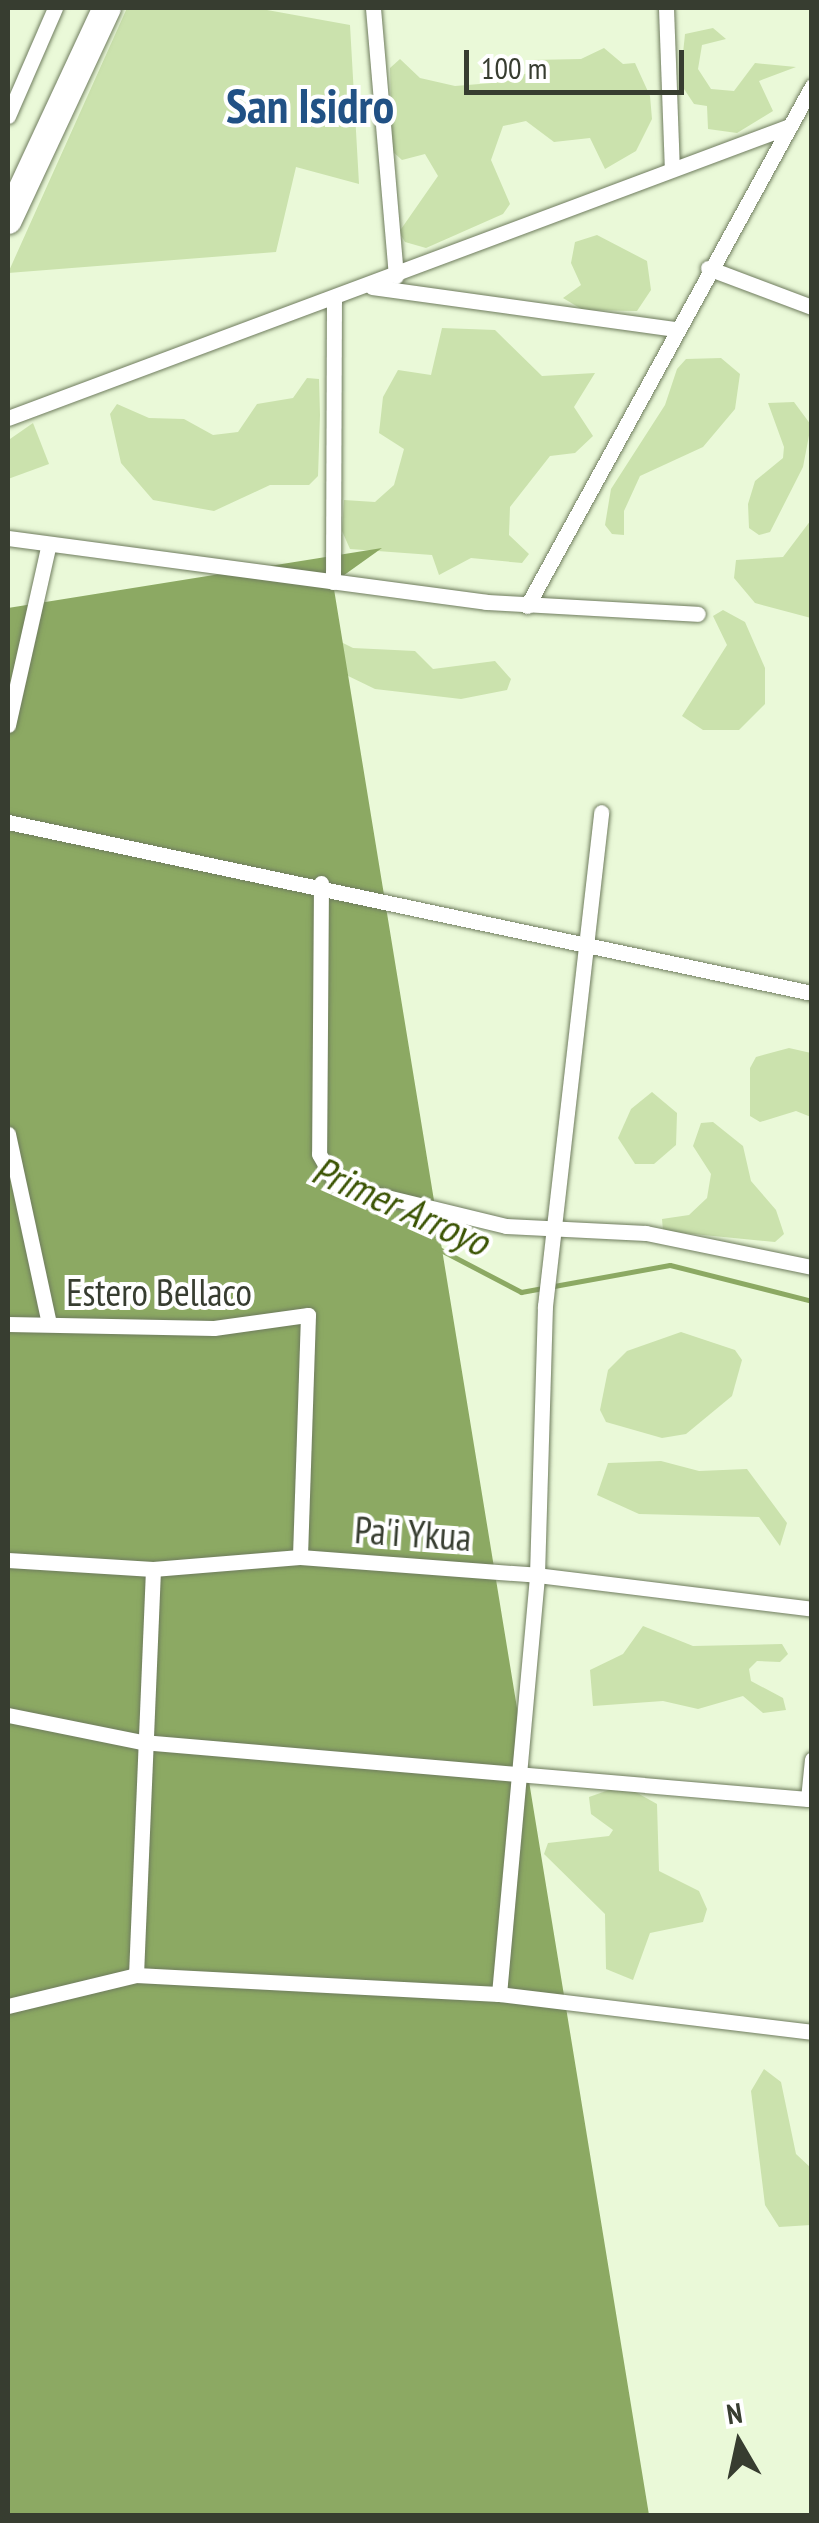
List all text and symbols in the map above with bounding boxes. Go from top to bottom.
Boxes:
scale bar [469,30,689,92]
text: 100 m [481,48,547,87]
district label: San Isidro [226,77,394,135]
water label: Primer Arroyo [305,1145,497,1265]
street label: Estero Bellaco [66,1269,252,1315]
street label: Pa'i Ykua [353,1506,473,1560]
north arrow [689,2393,789,2493]
text: N [724,2393,745,2432]

